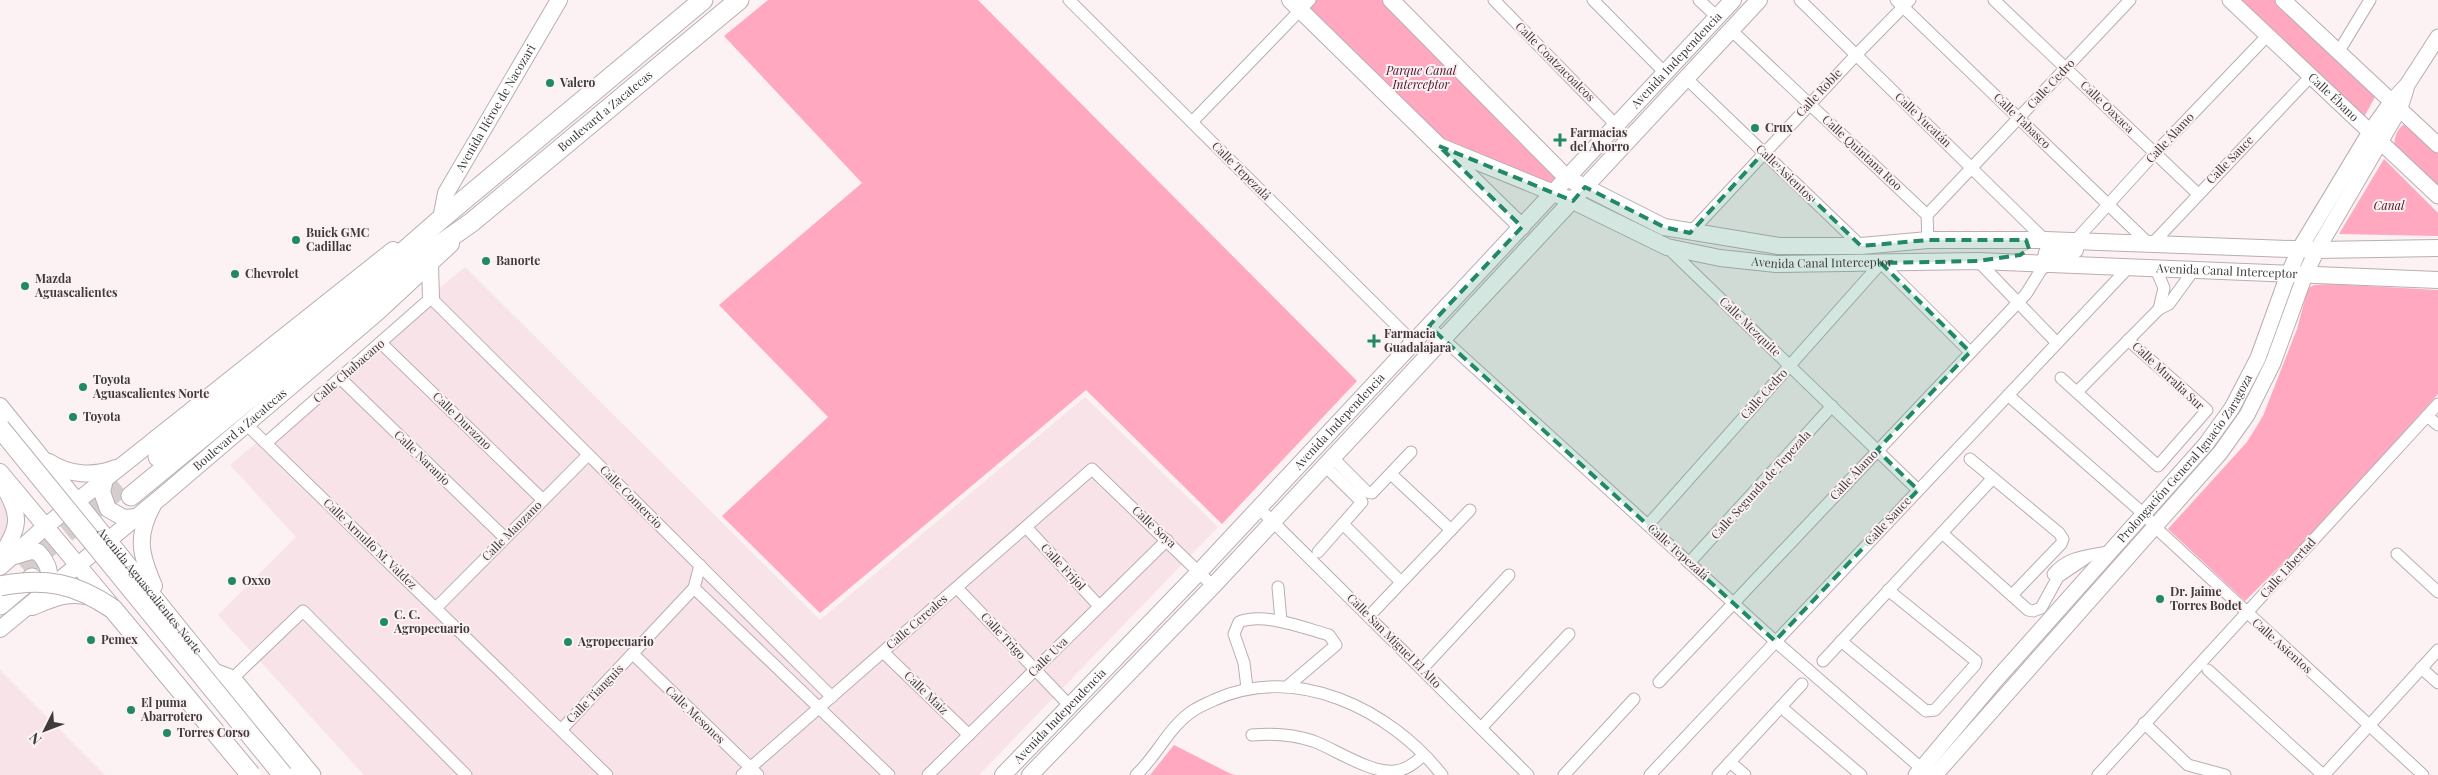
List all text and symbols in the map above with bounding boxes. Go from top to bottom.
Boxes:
street label: Avenida Independencia [1626,8,1725,112]
street label: Calle Coatzacoalcos [1512,18,1599,105]
street label: Avenida Héroe de Nacozari [451,41,539,175]
street label: Calle Cedro [2023,55,2078,112]
park label: Parque Canal Interceptor [1385,62,1457,92]
street label: Calle Roble [1792,65,1845,120]
street label: Boulevard a Zacatecas [554,66,655,154]
street label: Calle Ébano [2305,69,2363,125]
place label: Valero [559,74,595,90]
marker: Valero [544,77,556,89]
street label: Calle Oaxaca [2077,77,2138,136]
street label: Calle Yucatán [1892,88,1955,150]
street label: Calle Tabasco [1991,89,2055,152]
street label: Calle Álamo [2142,108,2197,166]
street label: Calle Quintana Roo [1819,111,1906,194]
place label: Crux [1765,119,1793,135]
marker: Crux [1749,122,1761,134]
place label: Farmacias del Ahorro [1570,124,1629,154]
street label: Calle Sauce [2202,132,2256,187]
marker: Farmacias del Ahorro [1554,134,1566,146]
street label: Calle Tepezalá [1209,137,1275,203]
street label: Calle Asientos [1753,140,1818,204]
park label: Canal [2374,197,2405,213]
place label: Buick GMC Cadillac [306,224,369,254]
marker: Buick GMC Cadillac [290,234,302,246]
place label: Banorte [496,252,540,268]
street label: Avenida Canal Interceptor [1750,252,1894,271]
marker: Banorte [480,255,492,267]
street label: Avenida Canal Interceptor [2155,259,2299,281]
place label: Chevrolet [245,265,300,281]
marker: Chevrolet [229,268,241,280]
place label: Mazda Aguascalientes [34,270,118,300]
marker: Mazda Aguascalientes [19,280,31,292]
street label: Calle Mezquite [1716,293,1785,360]
place label: Farmacia Guadalajara [1384,325,1452,355]
street label: Calle Chabacano [309,335,388,406]
marker: Farmacia Guadalajara [1368,335,1380,347]
street label: Calle Muralia Sur [2129,338,2209,413]
street label: Calle Cedro [1736,364,1791,422]
street label: Avenida Independencia [1289,369,1388,473]
place label: Toyota Aguascalientes Norte [92,371,209,401]
street label: Prolongación General Ignacio Zaragoza [2113,371,2255,545]
marker: Toyota Aguascalientes Norte [77,381,89,393]
street label: Boulevard a Zacatecas [189,384,290,473]
street label: Calle Durazno [430,388,496,453]
place label: Toyota [83,408,121,424]
marker: Toyota [67,411,79,423]
street label: Calle Naranjo [391,426,455,489]
street label: Calle Segunda de Tepezala [1707,426,1814,542]
street label: Calle Álamo [1826,445,1881,503]
street label: Calle Comercio [597,461,667,531]
street label: Calle Sauce [1860,492,1914,548]
street label: Calle Arnulfo M. Valdez [320,494,421,592]
street label: Calle Manzano [478,496,545,564]
street label: Calle Soya [1129,502,1180,551]
street label: Calle Tepezalá [1645,520,1713,583]
street label: Avenida Aguascalientes Norte [93,523,206,657]
street label: Calle Libertad [2256,534,2319,601]
street label: Calle Frijol [1038,539,1090,594]
place label: Oxxo [242,572,271,588]
marker: Oxxo [226,575,238,587]
place label: Dr. Jaime Torres Bodet [2170,583,2243,613]
street label: Calle Cereales [882,590,950,652]
street label: Calle San Miguel El Alto [1344,590,1446,691]
marker: Dr. Jaime Torres Bodet [2154,593,2166,605]
place label: C. C. Agropecuario [393,606,470,636]
street label: Calle Trigo [978,608,1030,663]
street label: Calle Asientos [2249,614,2316,676]
marker: C. C. Agropecuario [378,616,390,628]
place label: Pemex [101,631,138,647]
place label: Agropecuario [577,633,654,649]
street label: Calle Uva [1024,633,1071,680]
marker: Pemex [85,634,97,646]
marker: Agropecuario [562,636,574,648]
street label: Calle Tianguis [562,660,626,726]
street label: Avenida Independencia [1009,664,1109,767]
street label: Calle Maíz [901,667,952,718]
street label: Calle Mesones [662,682,729,747]
place label: El puma Abarrotero [140,694,203,724]
marker: El puma Abarrotero [125,704,137,716]
north arrow [20,705,70,755]
place label: Torres Corso [177,724,250,740]
marker: Torres Corso [161,727,173,739]
text: N [25,729,45,749]

